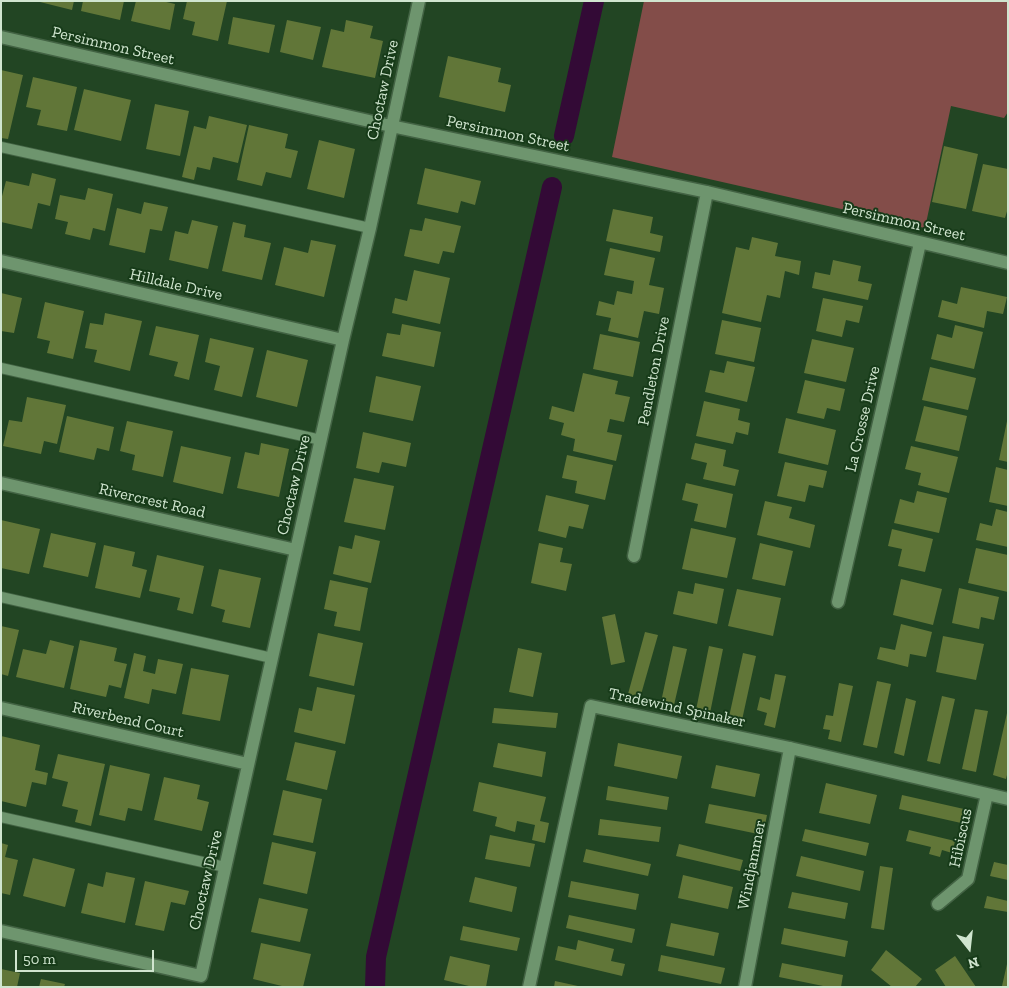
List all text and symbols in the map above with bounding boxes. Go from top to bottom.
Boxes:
street label: Persimmon Street [50,23,176,69]
street label: Choctaw Drive [363,38,403,142]
street label: Persimmon Street [445,112,571,156]
street label: Persimmon Street [841,199,967,245]
street label: Hilldale Drive [128,265,224,305]
street label: Pendleton Drive [634,315,674,427]
street label: La Crosse Drive [841,364,885,474]
street label: Choctaw Drive [273,433,315,537]
street label: Rivercrest Road [97,479,207,523]
street label: Tradewind Spinaker [607,684,747,732]
street label: Riverbend Court [70,698,186,742]
street label: Hibiscus [945,807,977,869]
street label: Windjammer [734,819,770,911]
street label: Choctaw Drive [185,828,227,932]
north arrow [944,923,994,973]
scale bar [18,940,156,972]
text: 50 m [23,950,56,968]
text: N [966,953,981,973]

